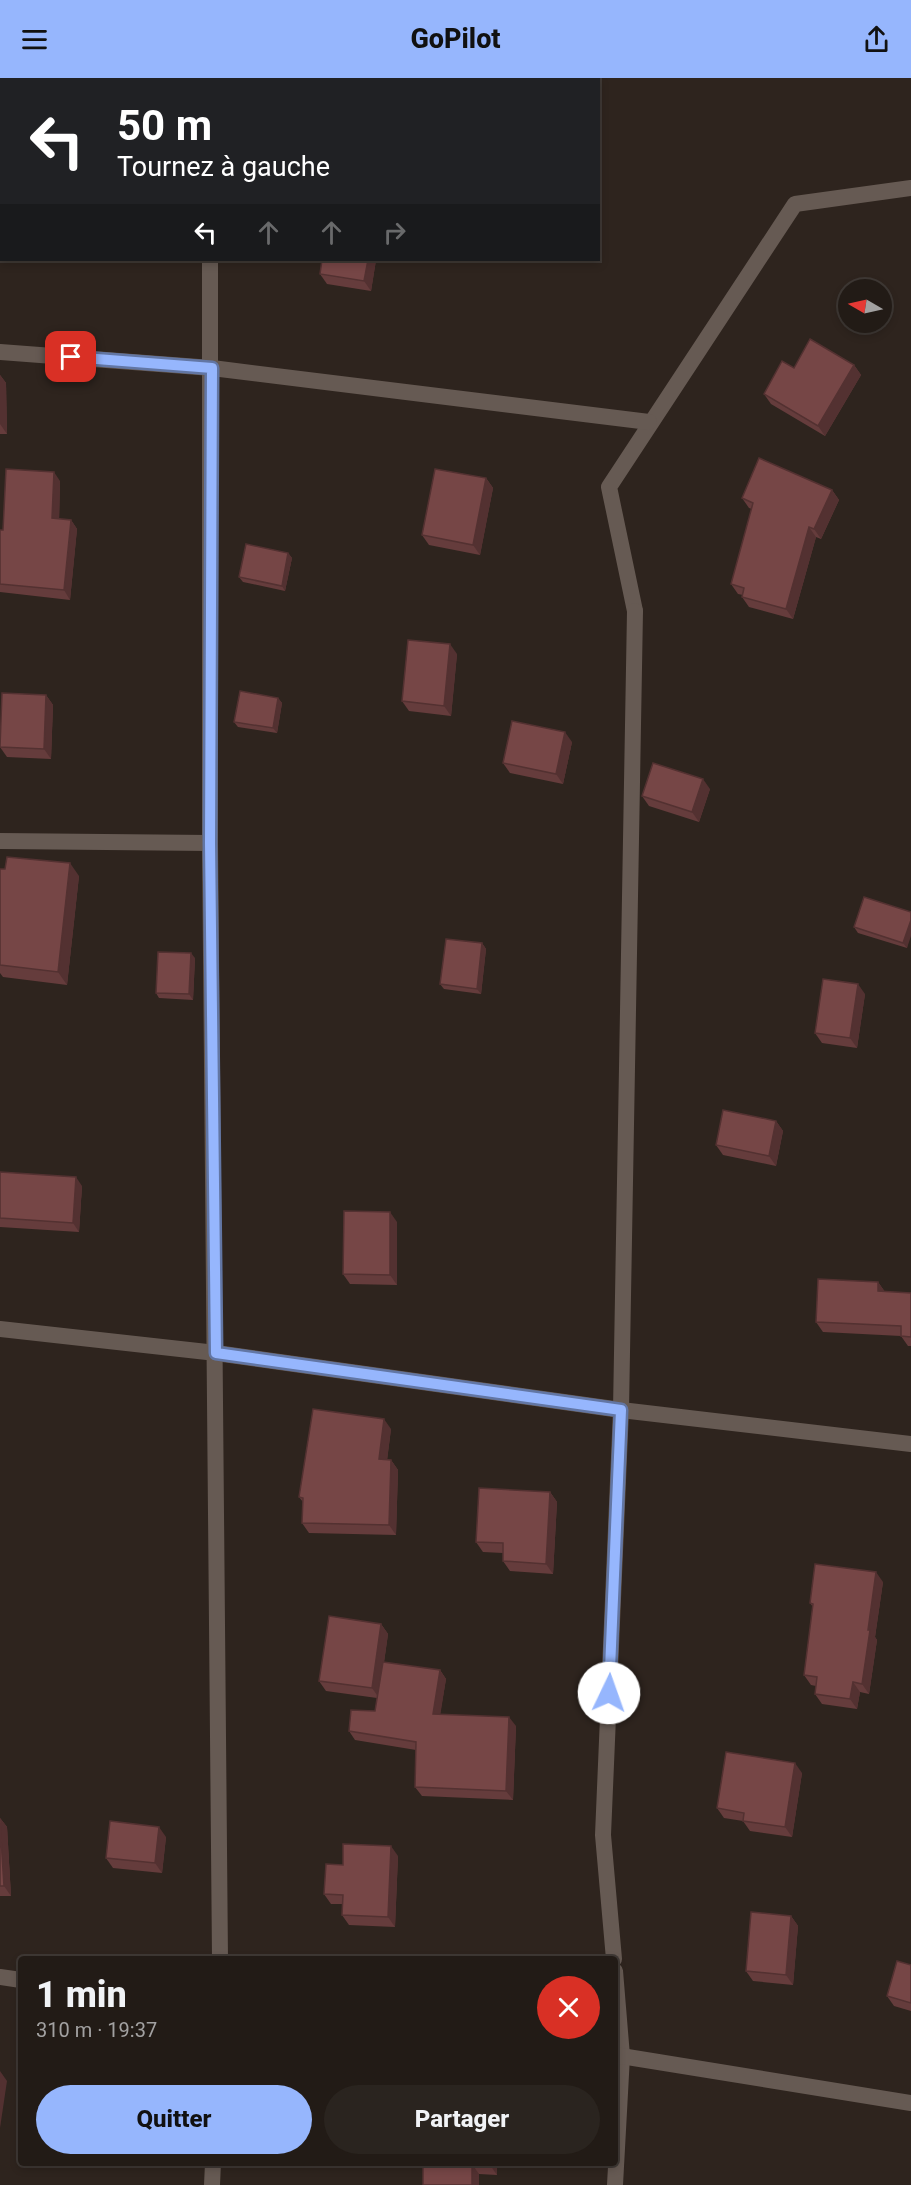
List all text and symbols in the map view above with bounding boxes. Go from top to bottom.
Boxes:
icon: menu [18,23,51,56]
text: GoPilot [410,23,501,55]
icon: share [860,23,893,56]
text: 50 m [117,101,212,150]
icon: left [18,102,96,180]
text: Tournez à gauche [117,151,330,183]
icon: left [189,216,222,249]
icon: ahead [252,216,285,249]
icon: ahead [315,216,348,249]
icon: right [378,216,411,249]
north arrow [838,279,892,333]
map controls [838,279,892,333]
pin [45,331,96,382]
icon: arrive [54,340,87,373]
position arrow [577,1661,641,1725]
text: 1 min [36,1974,127,2016]
button: close [537,1976,600,2039]
text: 310 m · 19:37 [36,2018,157,2042]
button: Quitter [36,2085,312,2154]
button: Partager [324,2085,600,2154]

